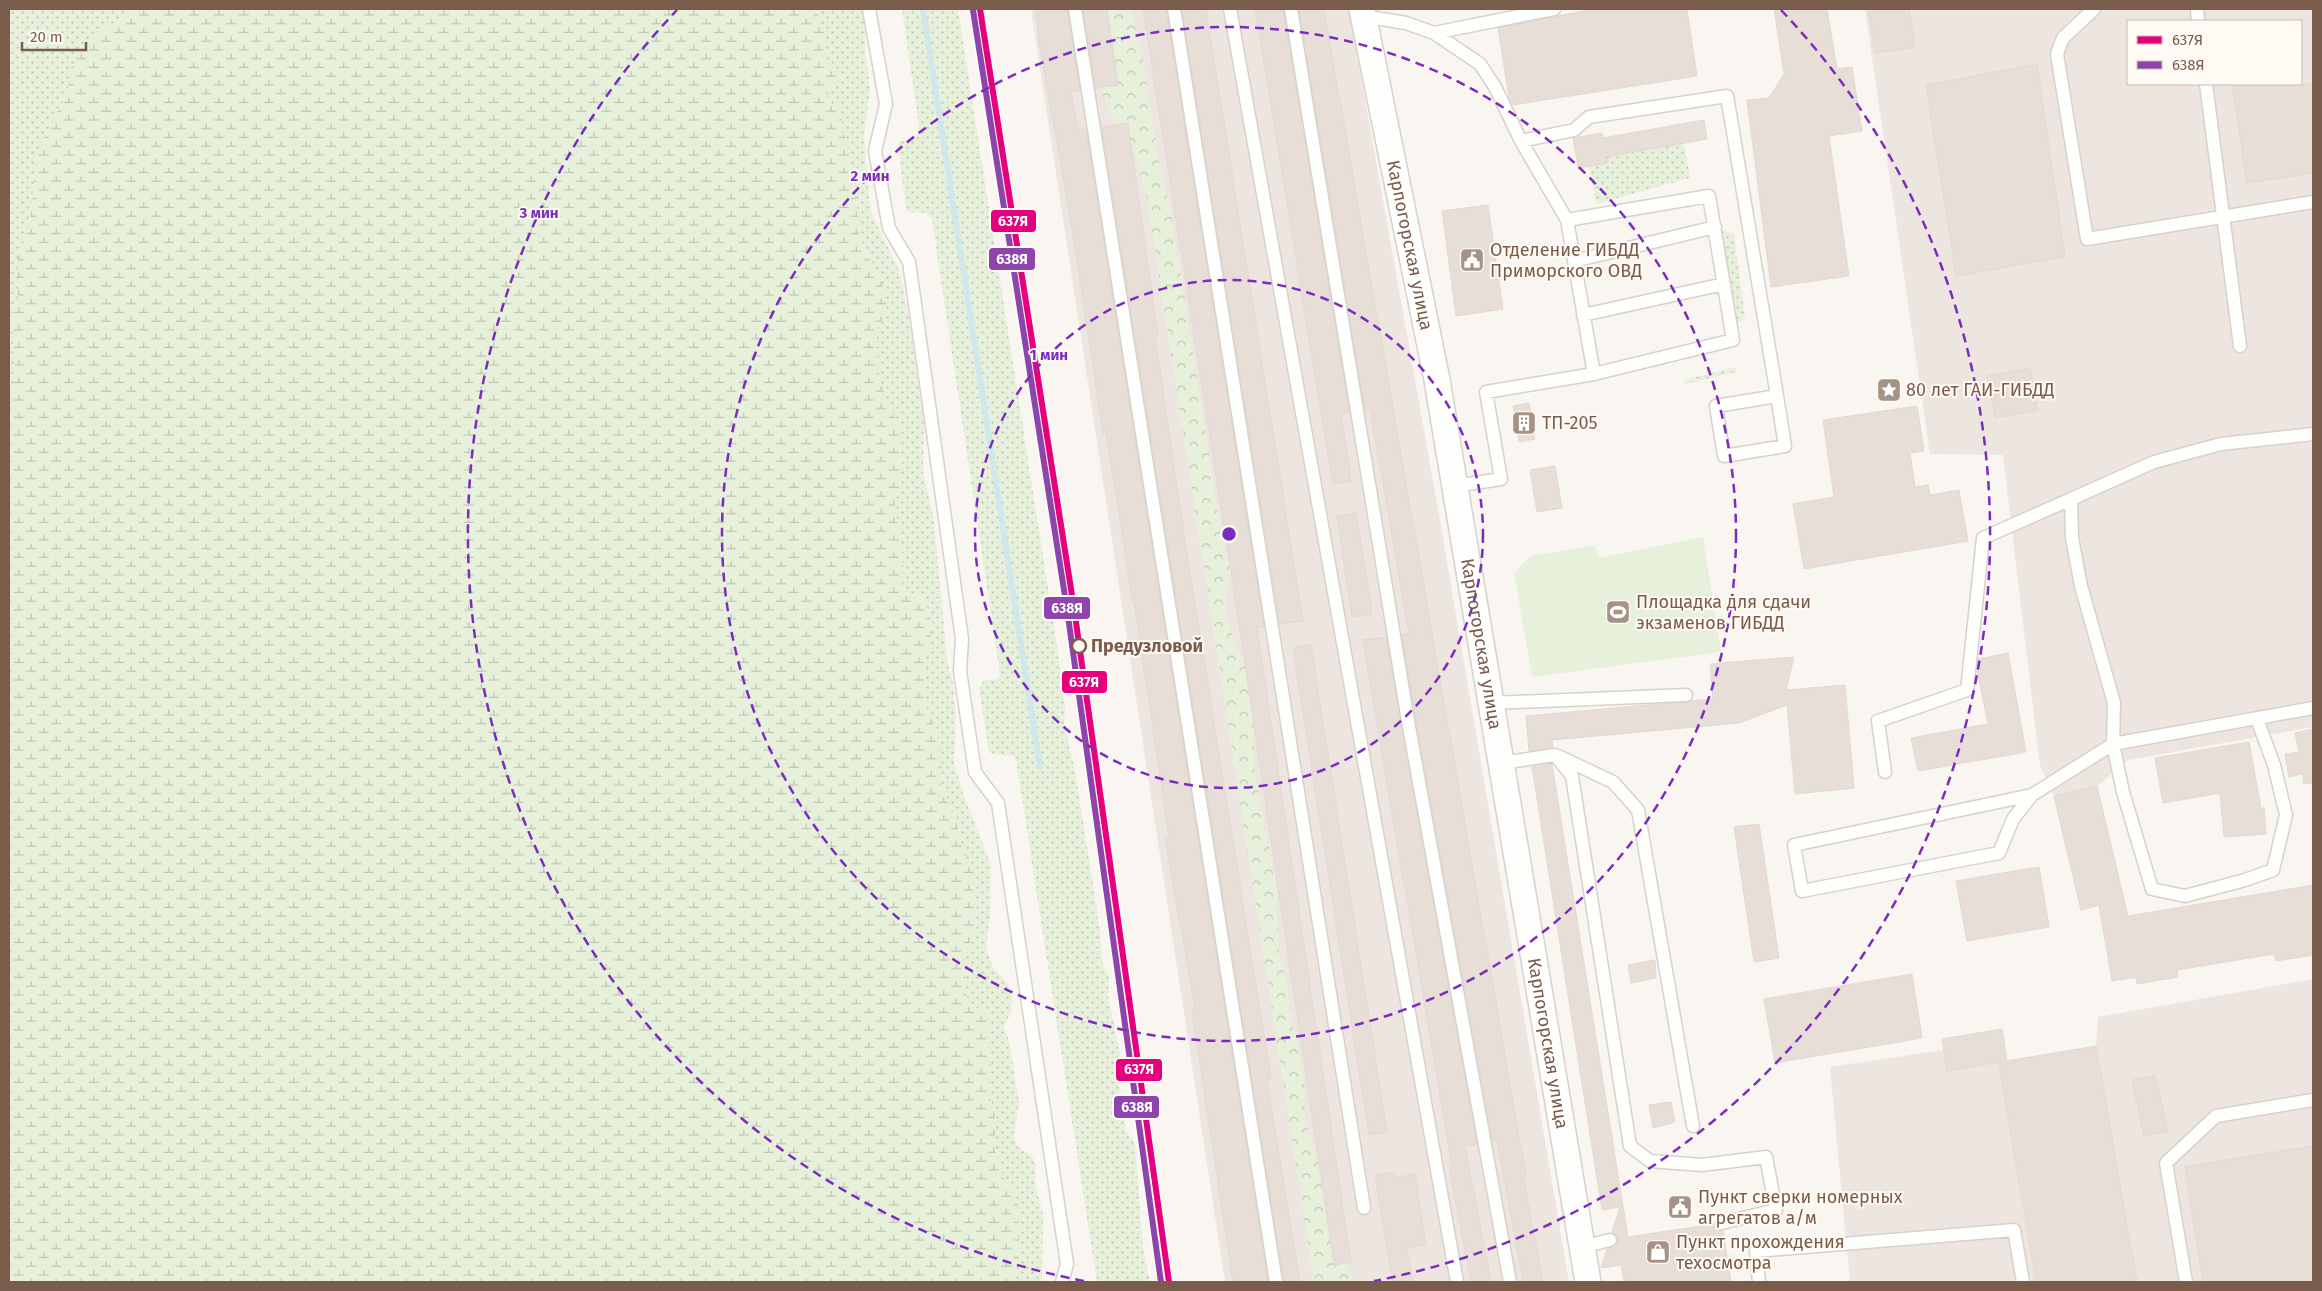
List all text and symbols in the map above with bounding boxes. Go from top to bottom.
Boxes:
scale bar [22,20,86,52]
legend [2127,20,2302,85]
text: 20 m [30,28,63,46]
text: 637Я [2172,31,2203,49]
text: 638Я [2172,56,2205,74]
street label: Карпогорская улица [1382,158,1438,332]
text: 2 мин [850,167,890,185]
text: 3 мин [518,204,559,222]
line badge: 637Я [990,209,1037,233]
text: 637Я [998,213,1028,230]
place label: Отделение ГИБДД Приморского ОВД [1490,239,1642,282]
line badge: 638Я [988,247,1036,271]
public building icon: Отделение ГИБДД Приморского ОВД [1459,247,1485,273]
text: 638Я [996,251,1028,268]
text: 1 мин [1030,346,1068,364]
place icon: 80 лет ГАИ-ГИБДД [1876,377,1902,403]
place label: 80 лет ГАИ-ГИБДД [1906,379,2054,401]
building icon: ТП-205 [1511,410,1537,436]
place label: ТП-205 [1542,412,1598,434]
centre of rings [1220,525,1238,543]
street label: Карпогорская улица [1456,557,1506,731]
place label: Площадка для сдачи экзаменов ГИБДД [1636,591,1811,634]
line badge: 638Я [1043,596,1091,620]
sports icon: Площадка для сдачи экзаменов ГИБДД [1605,599,1631,625]
text: 638Я [1051,600,1083,617]
place label: Предузловой [1091,635,1203,657]
marker: Предузловой [1071,638,1087,654]
line badge: 637Я [1061,670,1108,694]
text: 637Я [1069,674,1099,691]
street label: Карпогорская улица [1523,956,1573,1130]
line badge: 637Я [1115,1058,1163,1082]
text: 637Я [1124,1061,1154,1078]
line badge: 638Я [1113,1095,1160,1119]
text: 638Я [1121,1099,1153,1116]
place label: Пункт сверки номерных агрегатов а/м [1698,1186,1903,1229]
public building icon: Пункт сверки номерных агрегатов а/м [1667,1194,1693,1220]
place label: Пункт прохождения техосмотра [1676,1231,1845,1274]
shop icon: Пункт прохождения техосмотра [1645,1239,1671,1265]

